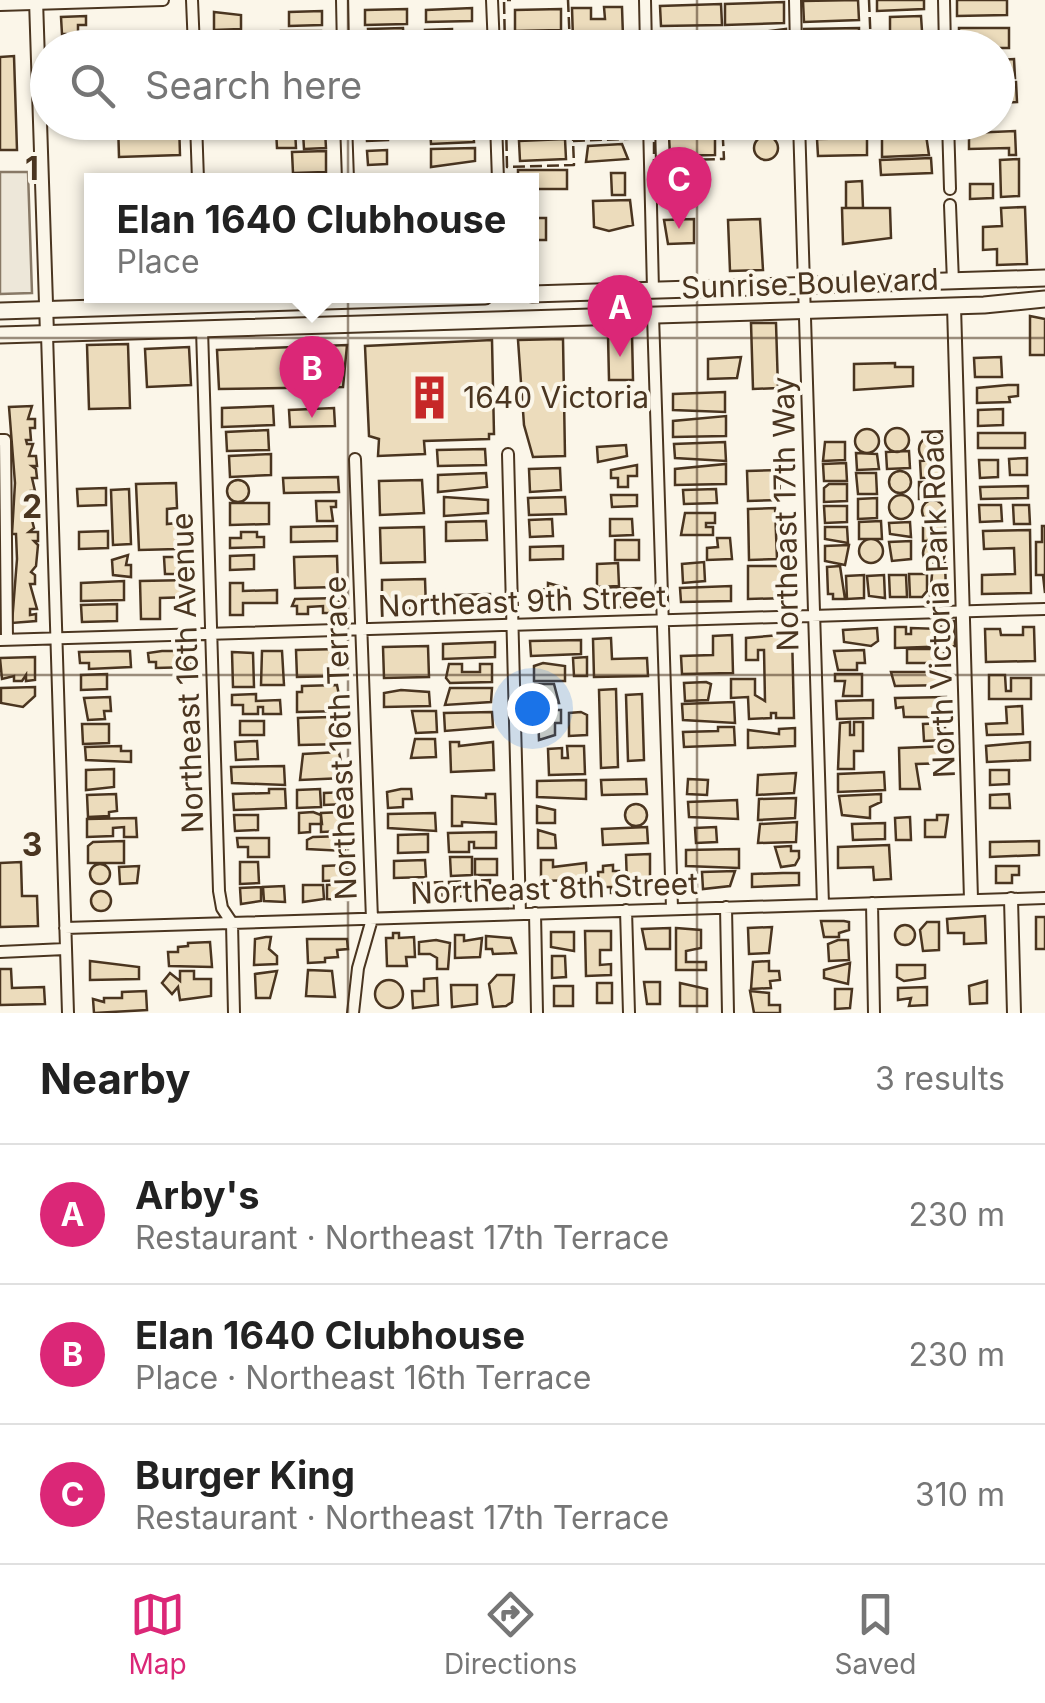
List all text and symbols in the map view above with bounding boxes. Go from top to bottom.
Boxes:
search box [30,30,1015,140]
icon: search [65,58,120,113]
text: Search here [145,62,362,108]
pin: C [646,146,712,229]
text: 1 [25,149,39,188]
popup [84,173,539,303]
text: Elan 1640 Clubhouse [116,196,507,242]
text: Place [116,242,200,281]
street label: Sunrise Boulevard [681,261,939,305]
pin: A [588,274,652,357]
pin: B [280,336,344,418]
building icon: 1640 Victoria [406,373,454,421]
street label: Northeast 17th Way [765,376,805,652]
place label: 1640 Victoria [463,379,649,415]
street label: North Victoria Park Road [914,427,962,779]
text: 2 [22,487,42,526]
street label: Northeast 16th Avenue [163,512,211,834]
street label: Northeast 16th Terrace [316,575,364,901]
street label: Northeast 9th Street [377,578,667,624]
your location [507,683,558,734]
text: 3 [22,825,42,864]
street label: Northeast 8th Street [410,865,699,911]
text: Nearby [40,1053,191,1104]
text: 3 results [875,1059,1005,1098]
text: Arby's [135,1172,259,1218]
text: A [61,1195,84,1234]
text: 230 m [909,1195,1005,1234]
text: Restaurant · Northeast 17th Terrace [135,1218,669,1257]
text: Elan 1640 Clubhouse [135,1312,525,1358]
text: B [62,1335,83,1374]
text: 230 m [909,1335,1005,1374]
text: Place · Northeast 16th Terrace [135,1358,591,1397]
text: Burger King [135,1452,355,1498]
text: C [61,1475,84,1514]
text: 310 m [915,1475,1005,1514]
text: Restaurant · Northeast 17th Terrace [135,1498,669,1537]
tab: Map [129,1587,187,1681]
tab: Directions [444,1587,577,1681]
tab: Saved [834,1587,916,1681]

